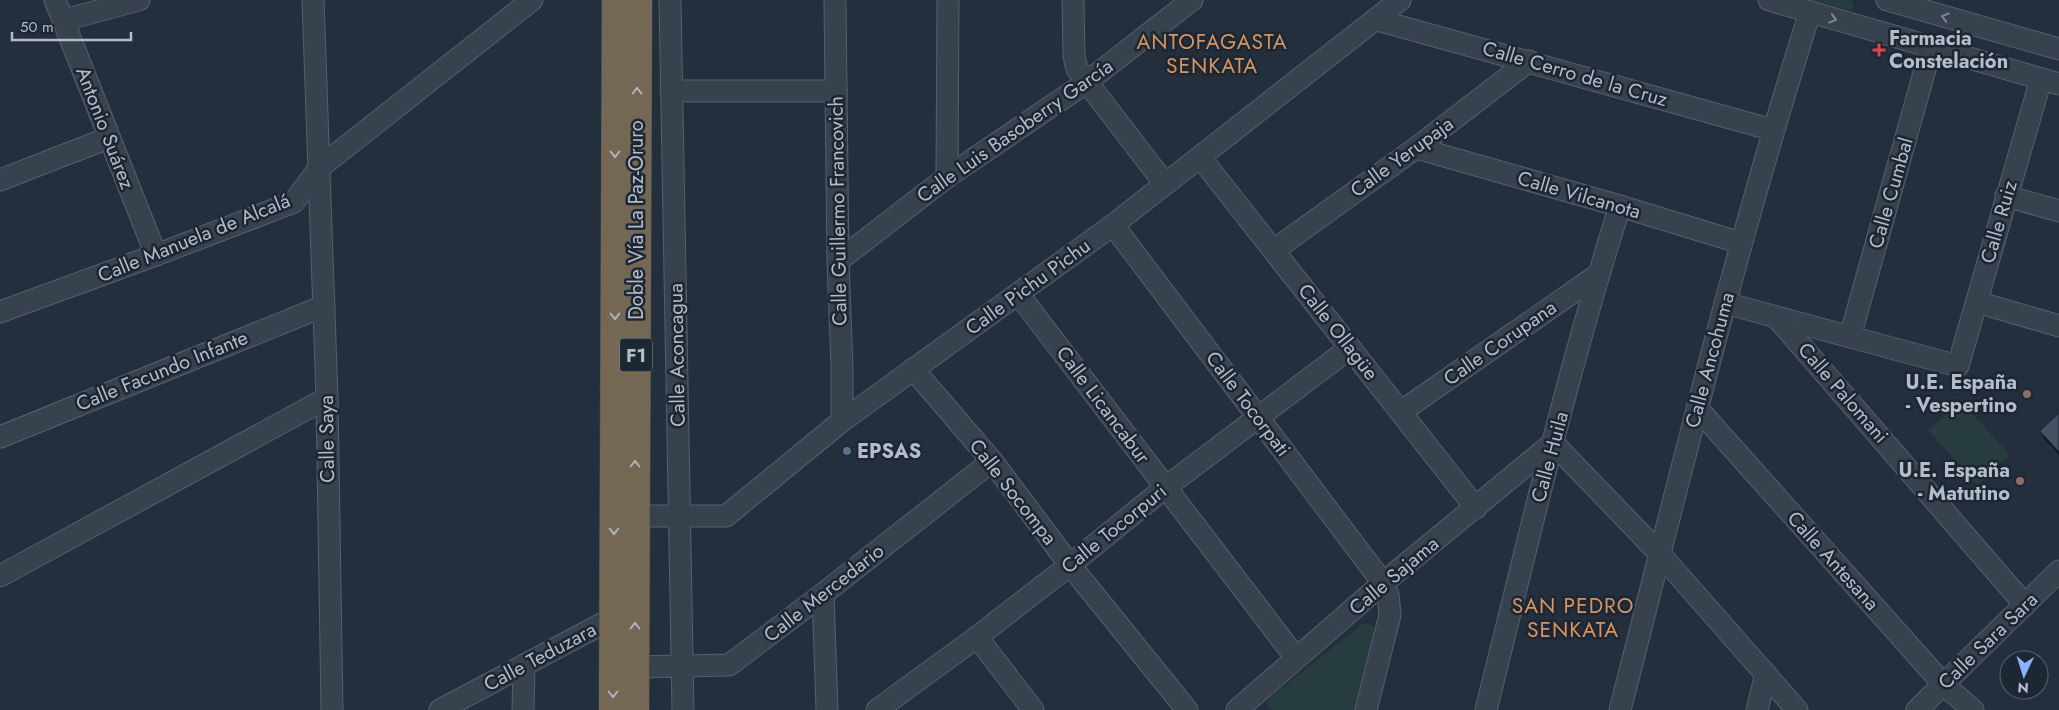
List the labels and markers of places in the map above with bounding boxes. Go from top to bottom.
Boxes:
place label: Farmacia Constelación [1889,24,2008,76]
marker: Farmacia Constelación [1873,44,1885,56]
place label: U.E. España - Vespertino [1905,368,2017,420]
marker: U.E. España - Vespertino [2021,388,2033,400]
place label: EPSAS [857,437,921,466]
marker: EPSAS [841,445,853,457]
place label: U.E. España - Matutino [1898,456,2010,508]
marker: U.E. España - Matutino [2014,475,2026,487]

